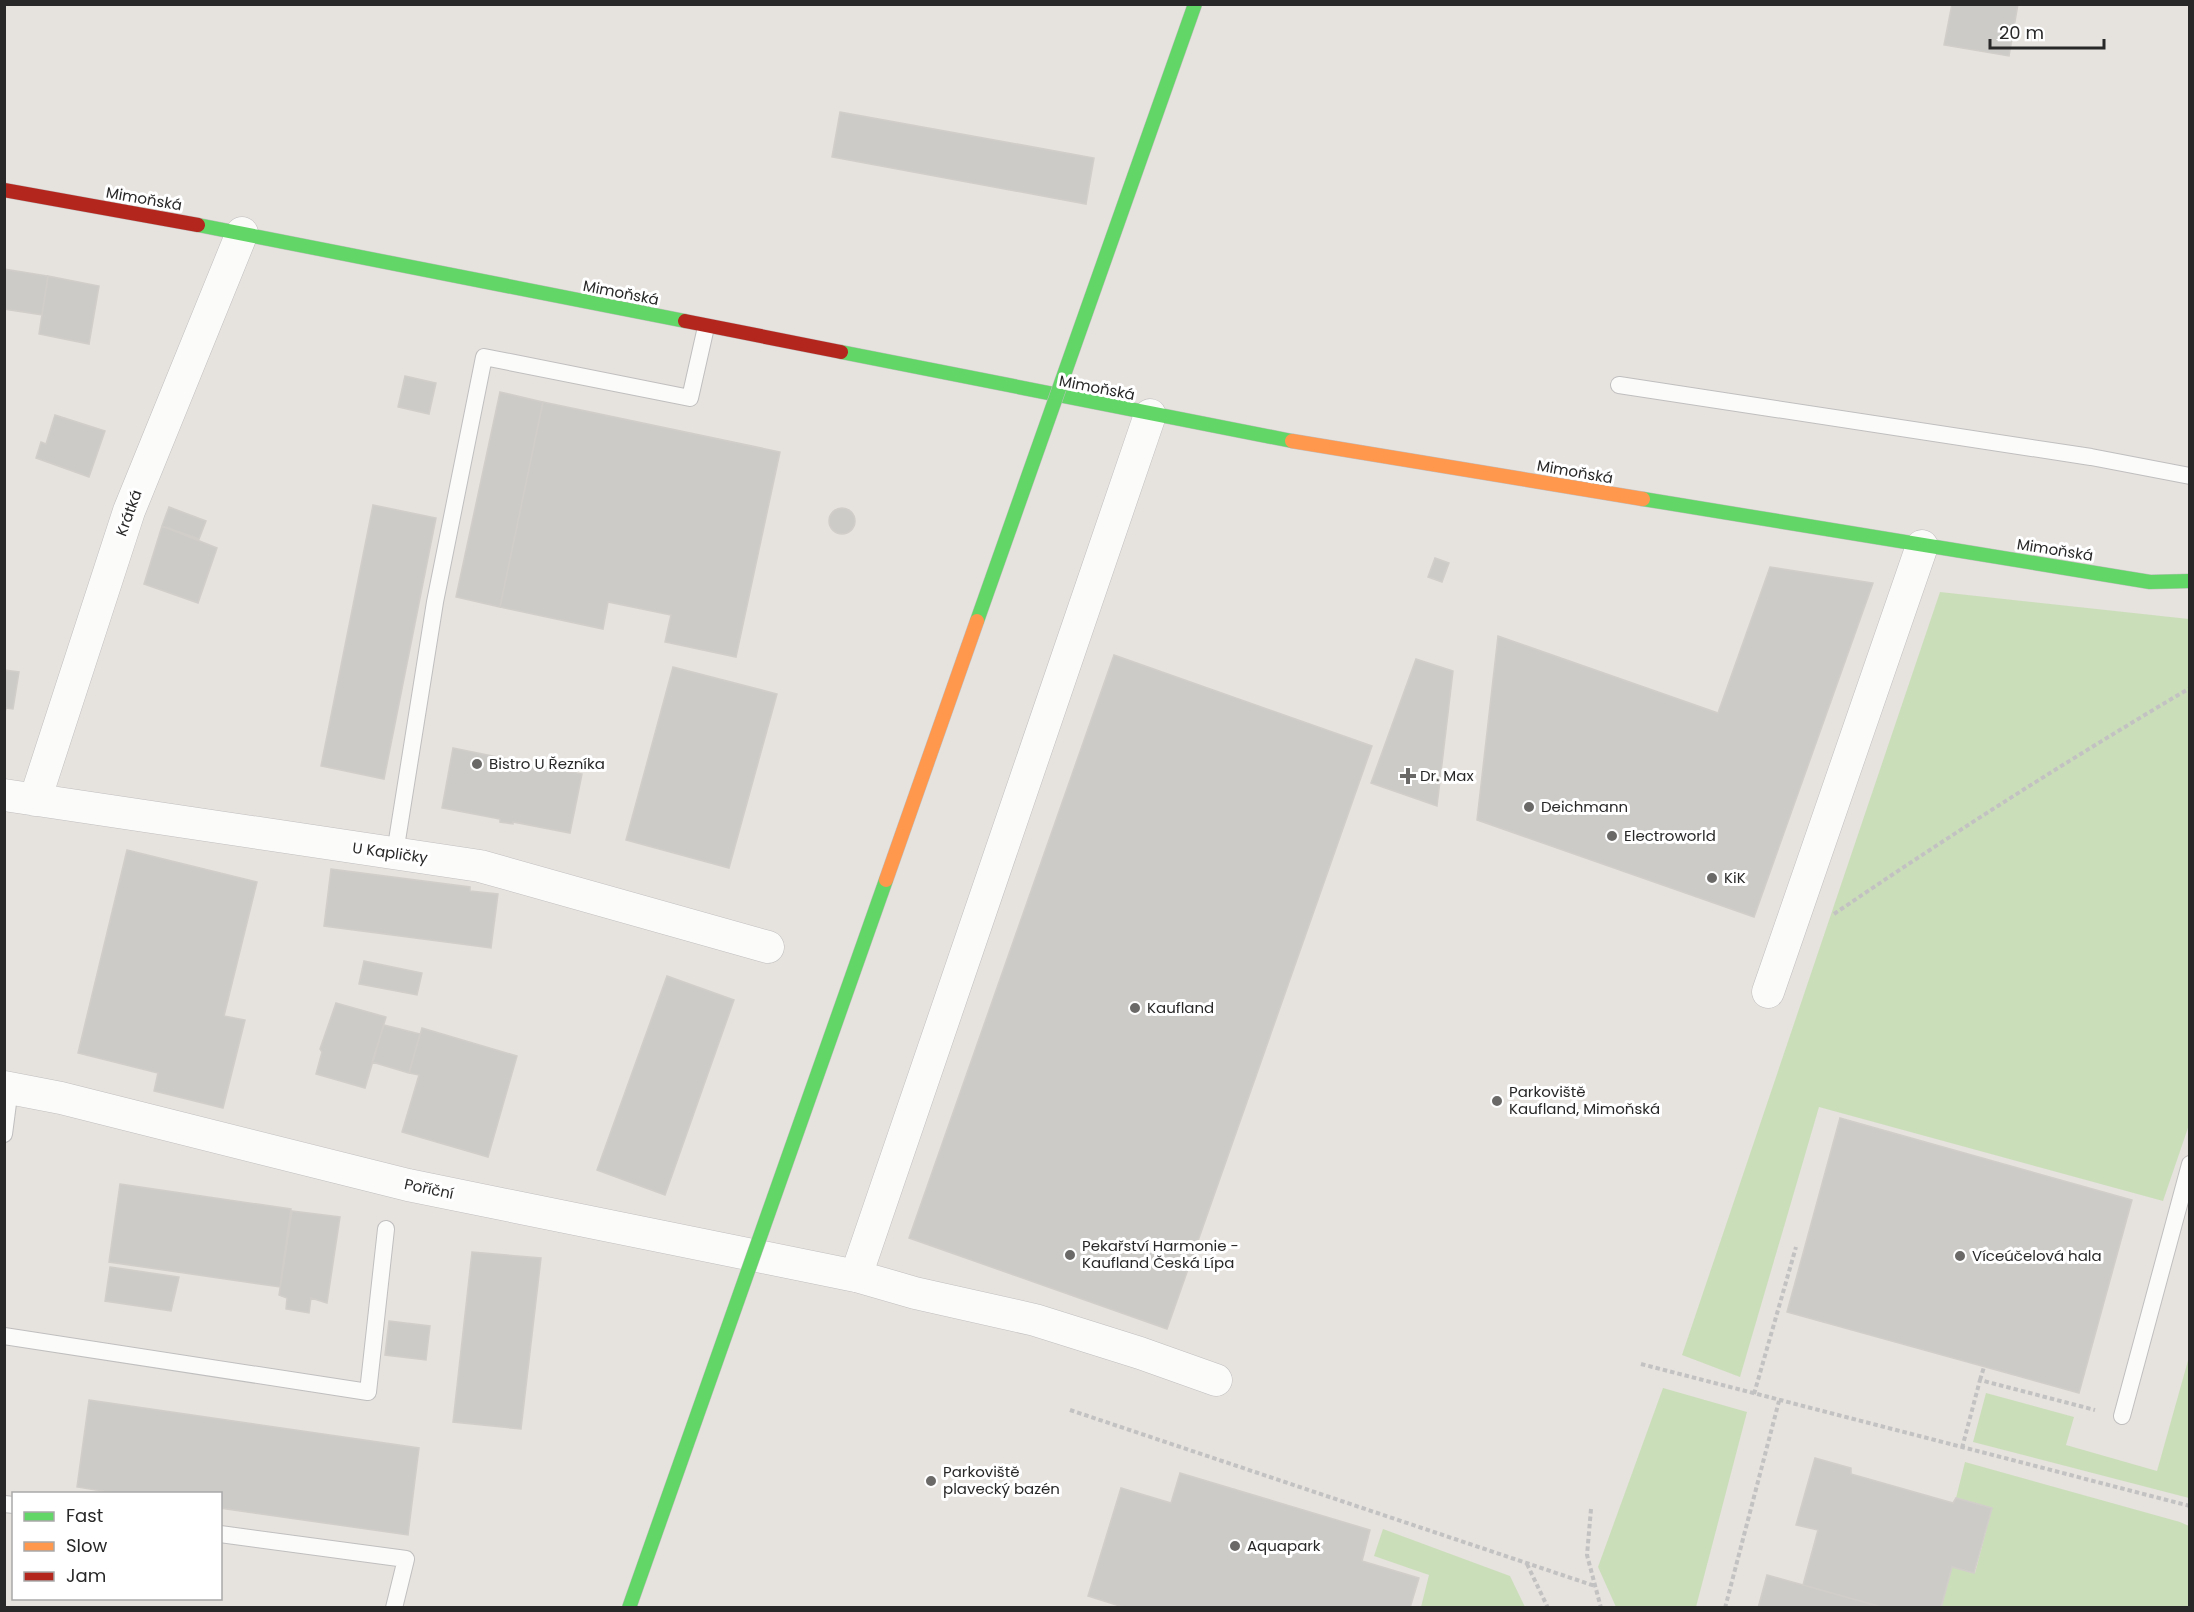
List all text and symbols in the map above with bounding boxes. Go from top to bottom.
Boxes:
scale bar [1990,12,2104,50]
text: 20 m [1999,20,2044,45]
street label: Mimoňská [104,181,184,216]
street label: Mimoňská [581,275,661,310]
street label: Mimoňská [1057,370,1137,405]
street label: Mimoňská [1535,454,1615,489]
street label: Krátká [110,487,147,539]
street label: Mimoňská [2015,533,2095,566]
place label: Bistro U Řezníka [489,753,605,774]
marker: Bistro U Řezníka [470,757,484,771]
place label: Dr. Max [1420,765,1474,786]
marker: Dr. Max [1401,769,1415,783]
place label: Deichmann [1541,796,1628,817]
marker: Deichmann [1522,800,1536,814]
place label: Electroworld [1624,825,1716,846]
marker: Electroworld [1605,829,1619,843]
street label: U Kapličky [351,837,430,868]
place label: KiK [1724,867,1746,888]
marker: KiK [1705,871,1719,885]
place label: Kaufland [1147,997,1214,1018]
marker: Kaufland [1128,1001,1142,1015]
place label: Parkoviště Kaufland, Mimoňská [1509,1081,1660,1119]
marker: Parkoviště Kaufland, Mimoňská [1490,1094,1504,1108]
street label: Poříční [402,1173,456,1204]
place label: Pekařství Harmonie - Kaufland Česká Lípa [1082,1235,1239,1273]
place label: Víceúčelová hala [1972,1245,2102,1266]
marker: Pekařství Harmonie - Kaufland Česká Lípa [1063,1248,1077,1262]
marker: Víceúčelová hala [1953,1249,1967,1263]
place label: Parkoviště plavecký bazén [943,1461,1060,1499]
marker: Parkoviště plavecký bazén [924,1474,938,1488]
legend [12,1492,222,1600]
text: Fast [66,1503,103,1528]
text: Slow [66,1533,108,1558]
place label: Aquapark [1247,1535,1321,1556]
marker: Aquapark [1228,1539,1242,1553]
text: Jam [66,1563,106,1588]

